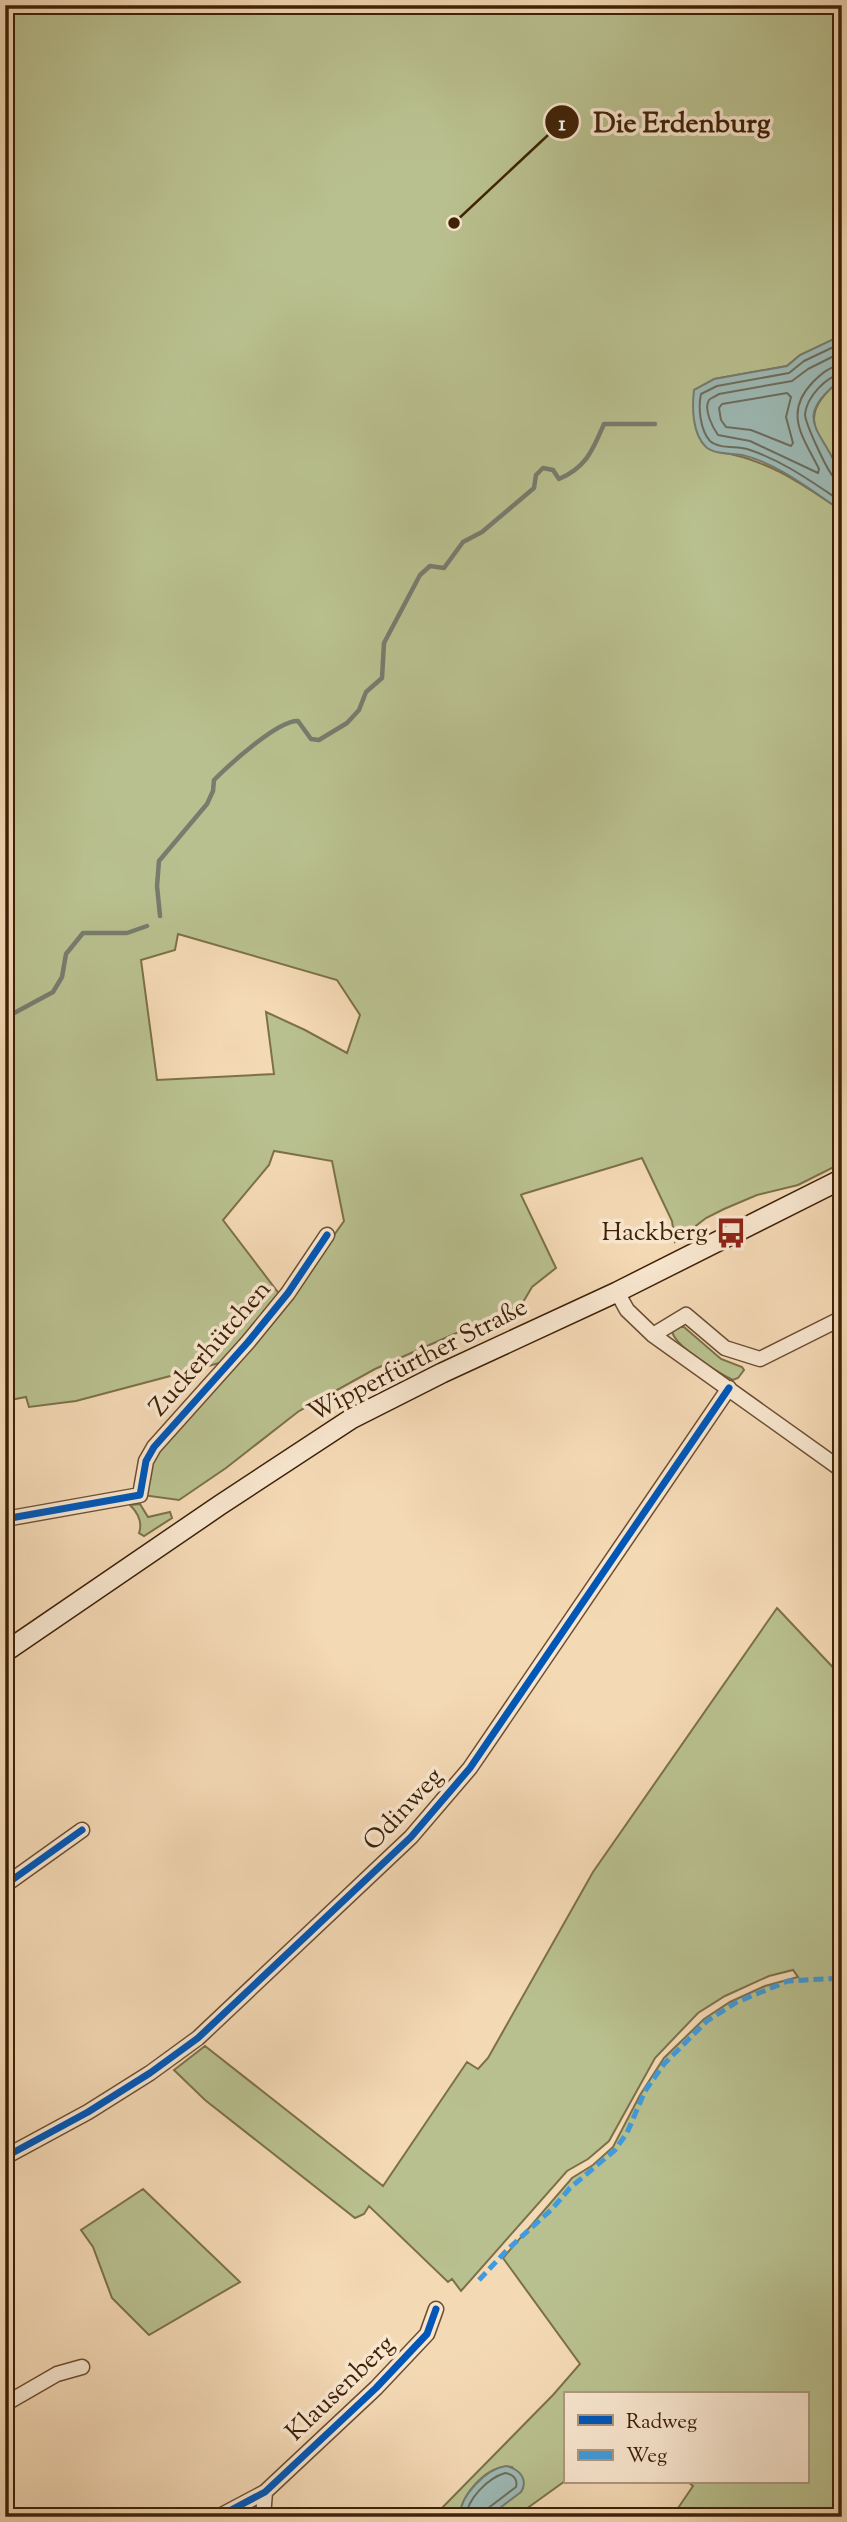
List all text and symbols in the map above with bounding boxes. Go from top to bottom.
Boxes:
callout: Die Erdenburg [544,98,784,147]
text: Die Erdenburg [594,105,771,145]
text: 1 [558,110,566,140]
place label: Hackberg [602,1215,708,1252]
bus stop icon: Hackberg [714,1216,748,1250]
street label: Zuckerhütchen [141,1273,281,1425]
street label: Wipperfürther Straße [302,1290,534,1432]
street label: Odinweg [356,1760,452,1860]
street label: Klausenberg [278,2327,404,2451]
legend [564,2392,808,2484]
text: Radweg [626,2408,697,2438]
text: Weg [626,2442,667,2472]

